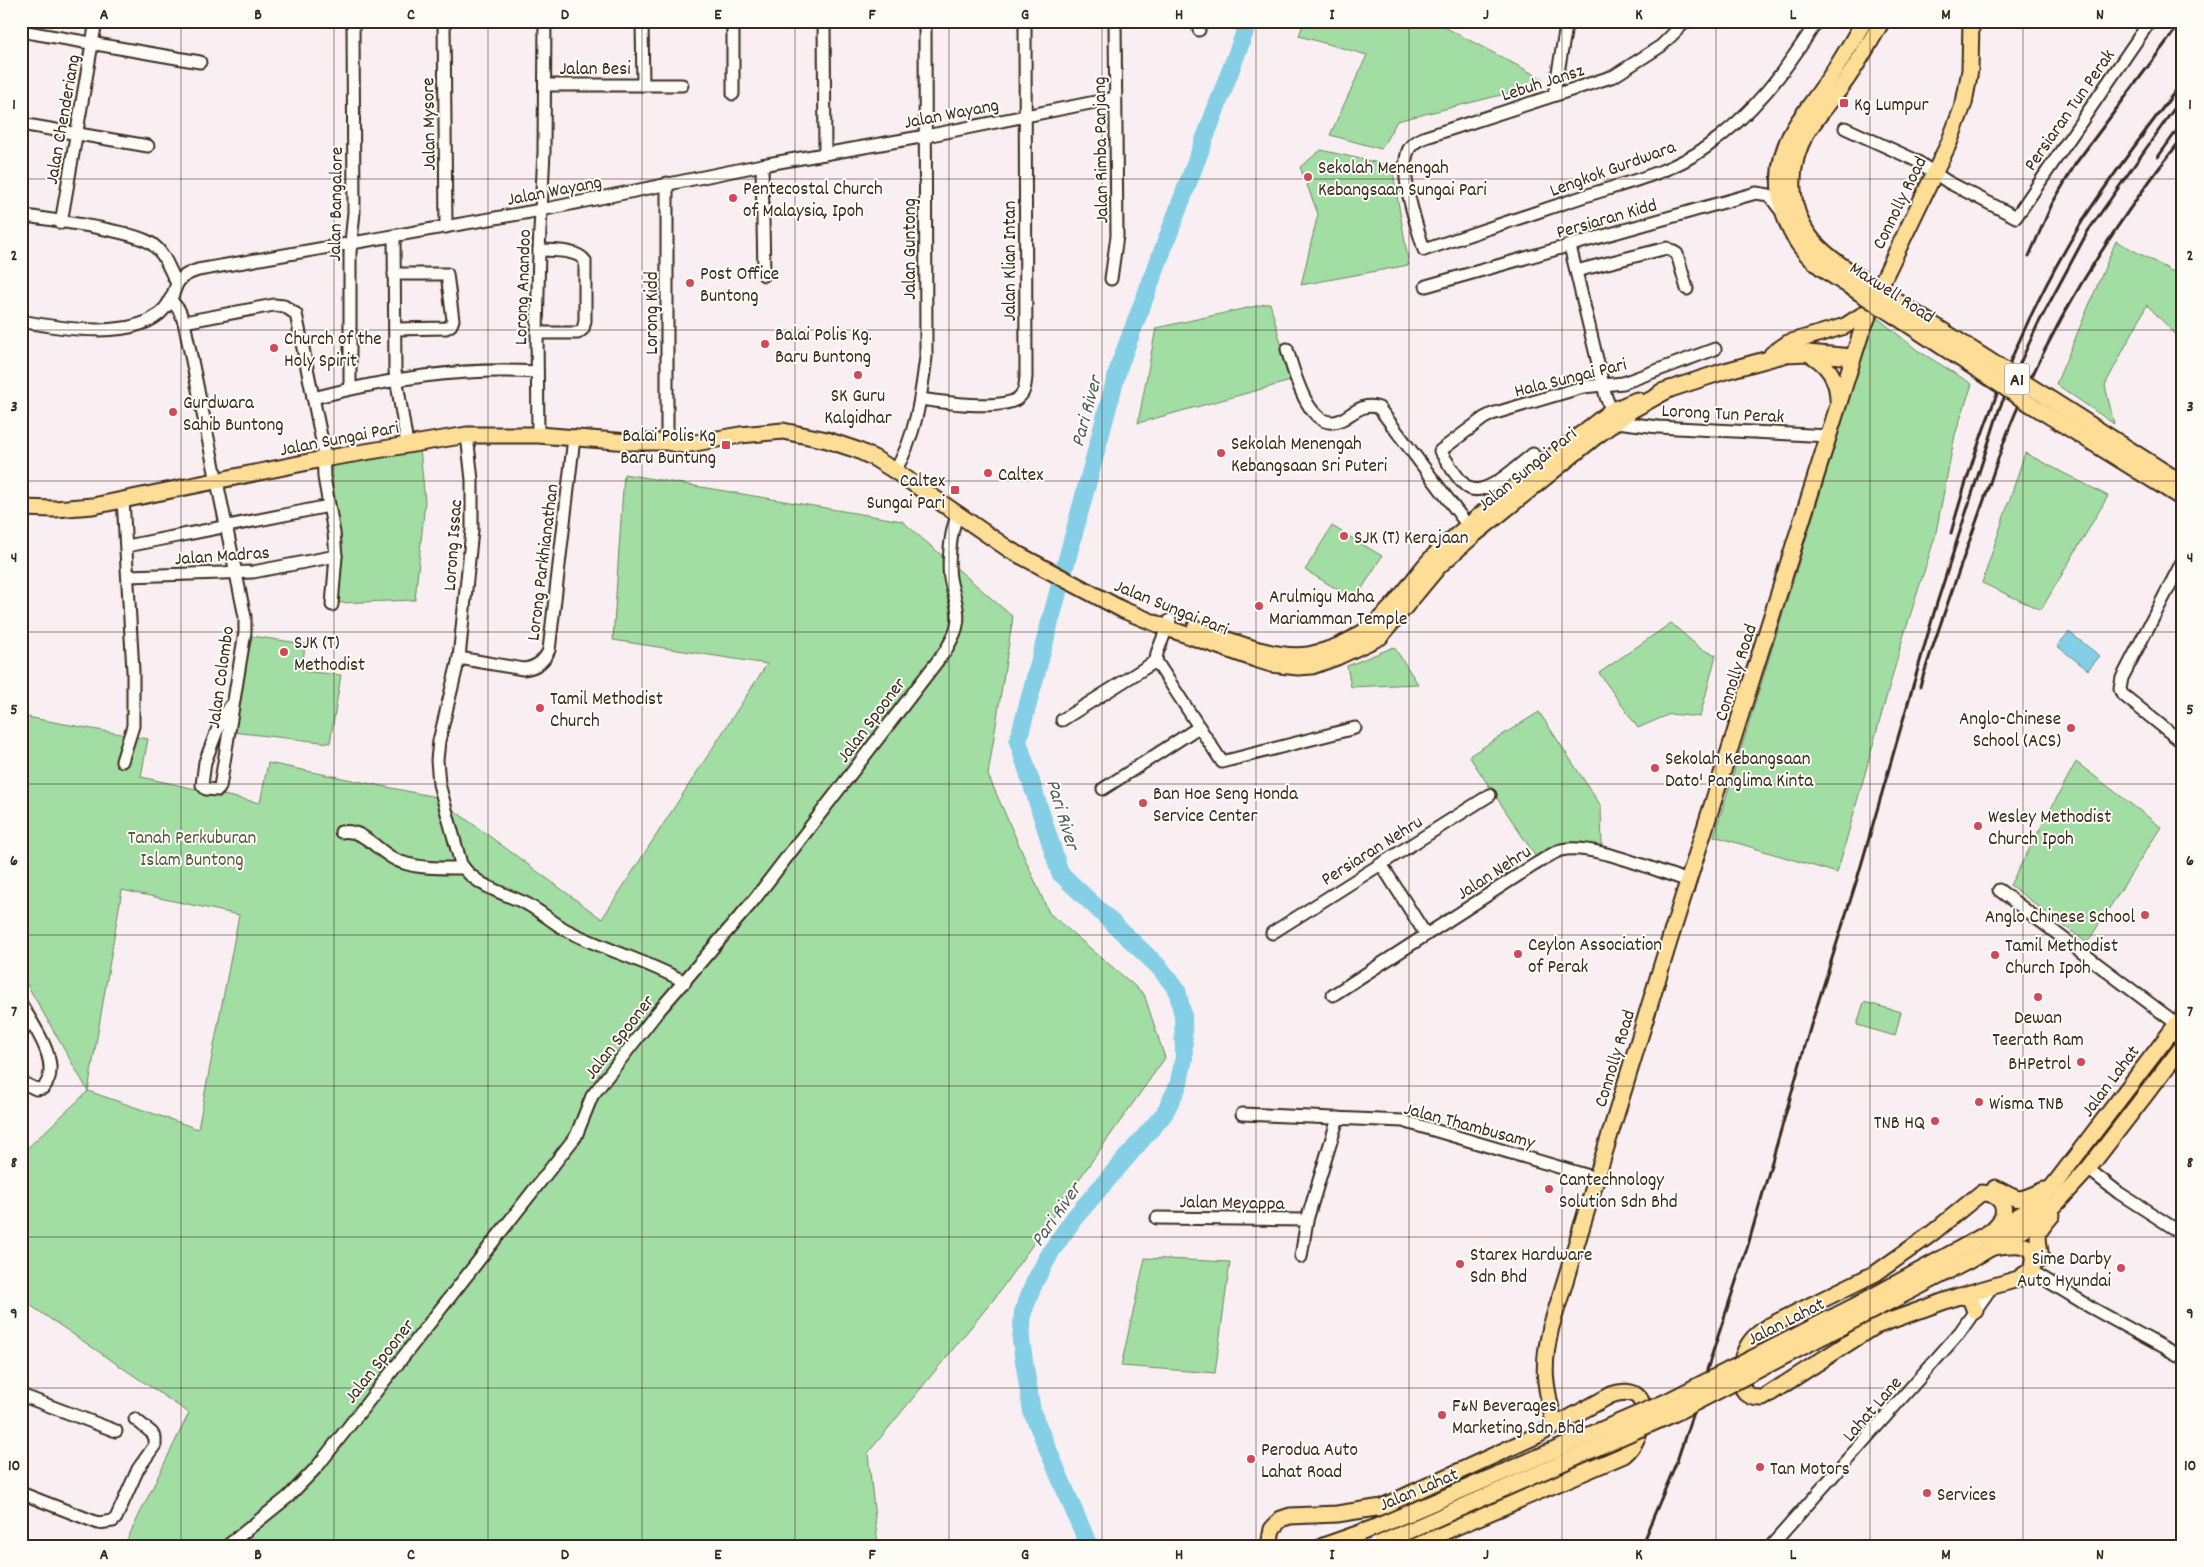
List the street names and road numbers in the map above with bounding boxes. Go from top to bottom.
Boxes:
street label: Persiaran Tun Perak [2019,44,2123,177]
street label: Jalan Chenderiang [40,53,89,187]
street label: Jalan Besi [559,57,631,84]
street label: Lebuh Jansz [1498,58,1588,110]
street label: Jalan Rimba Panjang [1088,76,1117,224]
street label: Jalan Mysore [416,77,445,171]
street label: Jalan Wayang [902,93,1001,138]
street label: Lengkok Gurdwara [1546,135,1681,206]
street label: Jalan Bangalore [323,146,352,262]
street label: Connolly Road [1867,152,1935,255]
street label: Jalan Wayang [505,170,604,215]
street label: Persiaran Kidd [1553,193,1660,248]
street label: Jalan Guntong [898,198,925,300]
street label: Jalan Klian Intan [998,201,1025,321]
street label: Lorong Anandoo [509,229,540,345]
street label: Maxwell Road [1843,256,1939,332]
street label: Lorong Kidd [640,271,667,355]
street label: Hala Sungai Pari [1512,352,1630,406]
road number: A1 [2004,364,2030,394]
street label: Lorong Tun Perak [1661,399,1785,432]
street label: Jalan Sungai Pari [278,416,402,465]
street label: Jalan Sungai Pari [1473,422,1584,519]
street label: Lorong Parkhianathan [521,482,567,642]
street label: Lorong Issac [438,499,471,592]
street label: Jalan Madras [174,541,271,574]
street label: Jalan Sungai Pari [1110,574,1232,645]
street label: Connolly Road [1709,621,1766,725]
street label: Jalan Colombo [202,625,243,730]
street label: Jalan Spooner [832,673,914,769]
street label: Persiaran Nehru [1317,810,1429,894]
street label: Jalan Nehru [1452,840,1538,908]
street label: Jalan Spooner [579,990,662,1086]
street label: Connolly Road [1589,1007,1644,1111]
street label: Jalan Lahat [2076,1041,2148,1124]
street label: Jalan Thambusamy [1401,1097,1538,1158]
street label: Jalan Meyappa [1179,1190,1286,1219]
street label: Jalan Lahat [1743,1292,1830,1354]
street label: Jalan Spooner [339,1314,422,1410]
street label: Lahat Lane [1837,1371,1910,1449]
street label: Jalan Lahat [1376,1462,1463,1520]

